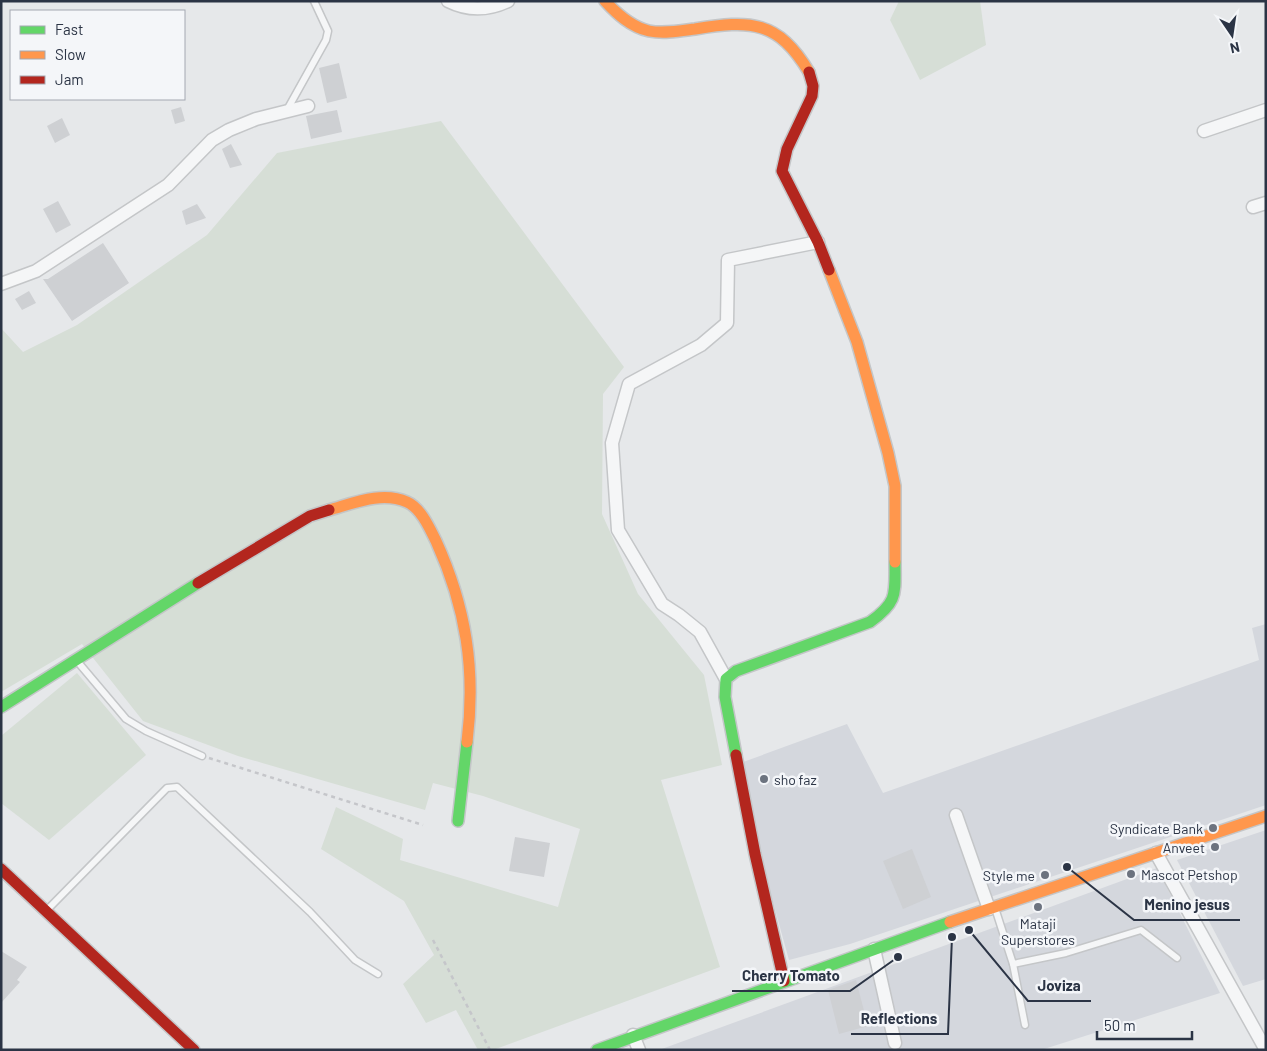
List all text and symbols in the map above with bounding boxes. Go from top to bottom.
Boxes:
legend [10,10,185,100]
north arrow [1207,10,1257,60]
text: Fast [55,20,83,38]
text: N [1229,39,1241,57]
text: Slow [55,45,86,63]
text: Jam [55,70,84,88]
place label: sho faz [774,771,817,788]
marker: sho faz [758,773,770,785]
place label: Syndicate Bank [1110,820,1203,837]
marker: Syndicate Bank [1207,822,1219,834]
place label: Anveet [1163,839,1205,856]
marker: Anveet [1209,841,1221,853]
place label: Mascot Petshop [1141,866,1238,883]
place label: Style me [983,867,1035,884]
marker: Mascot Petshop [1125,868,1137,880]
marker: Style me [1039,869,1051,881]
callout: Menino jesus [1134,890,1240,920]
text: Menino jesus [1144,895,1230,913]
marker: Mataji Superstores [1032,901,1044,913]
place label: Mataji Superstores [1001,915,1075,948]
callout: Cherry Tomato [732,961,850,991]
text: Cherry Tomato [742,966,840,984]
callout: Joviza [1028,971,1091,1001]
text: Joviza [1037,976,1081,994]
callout: Reflections [851,1004,948,1034]
scale bar [1097,1008,1192,1040]
text: Reflections [861,1009,938,1027]
text: 50 m [1104,1016,1136,1034]

